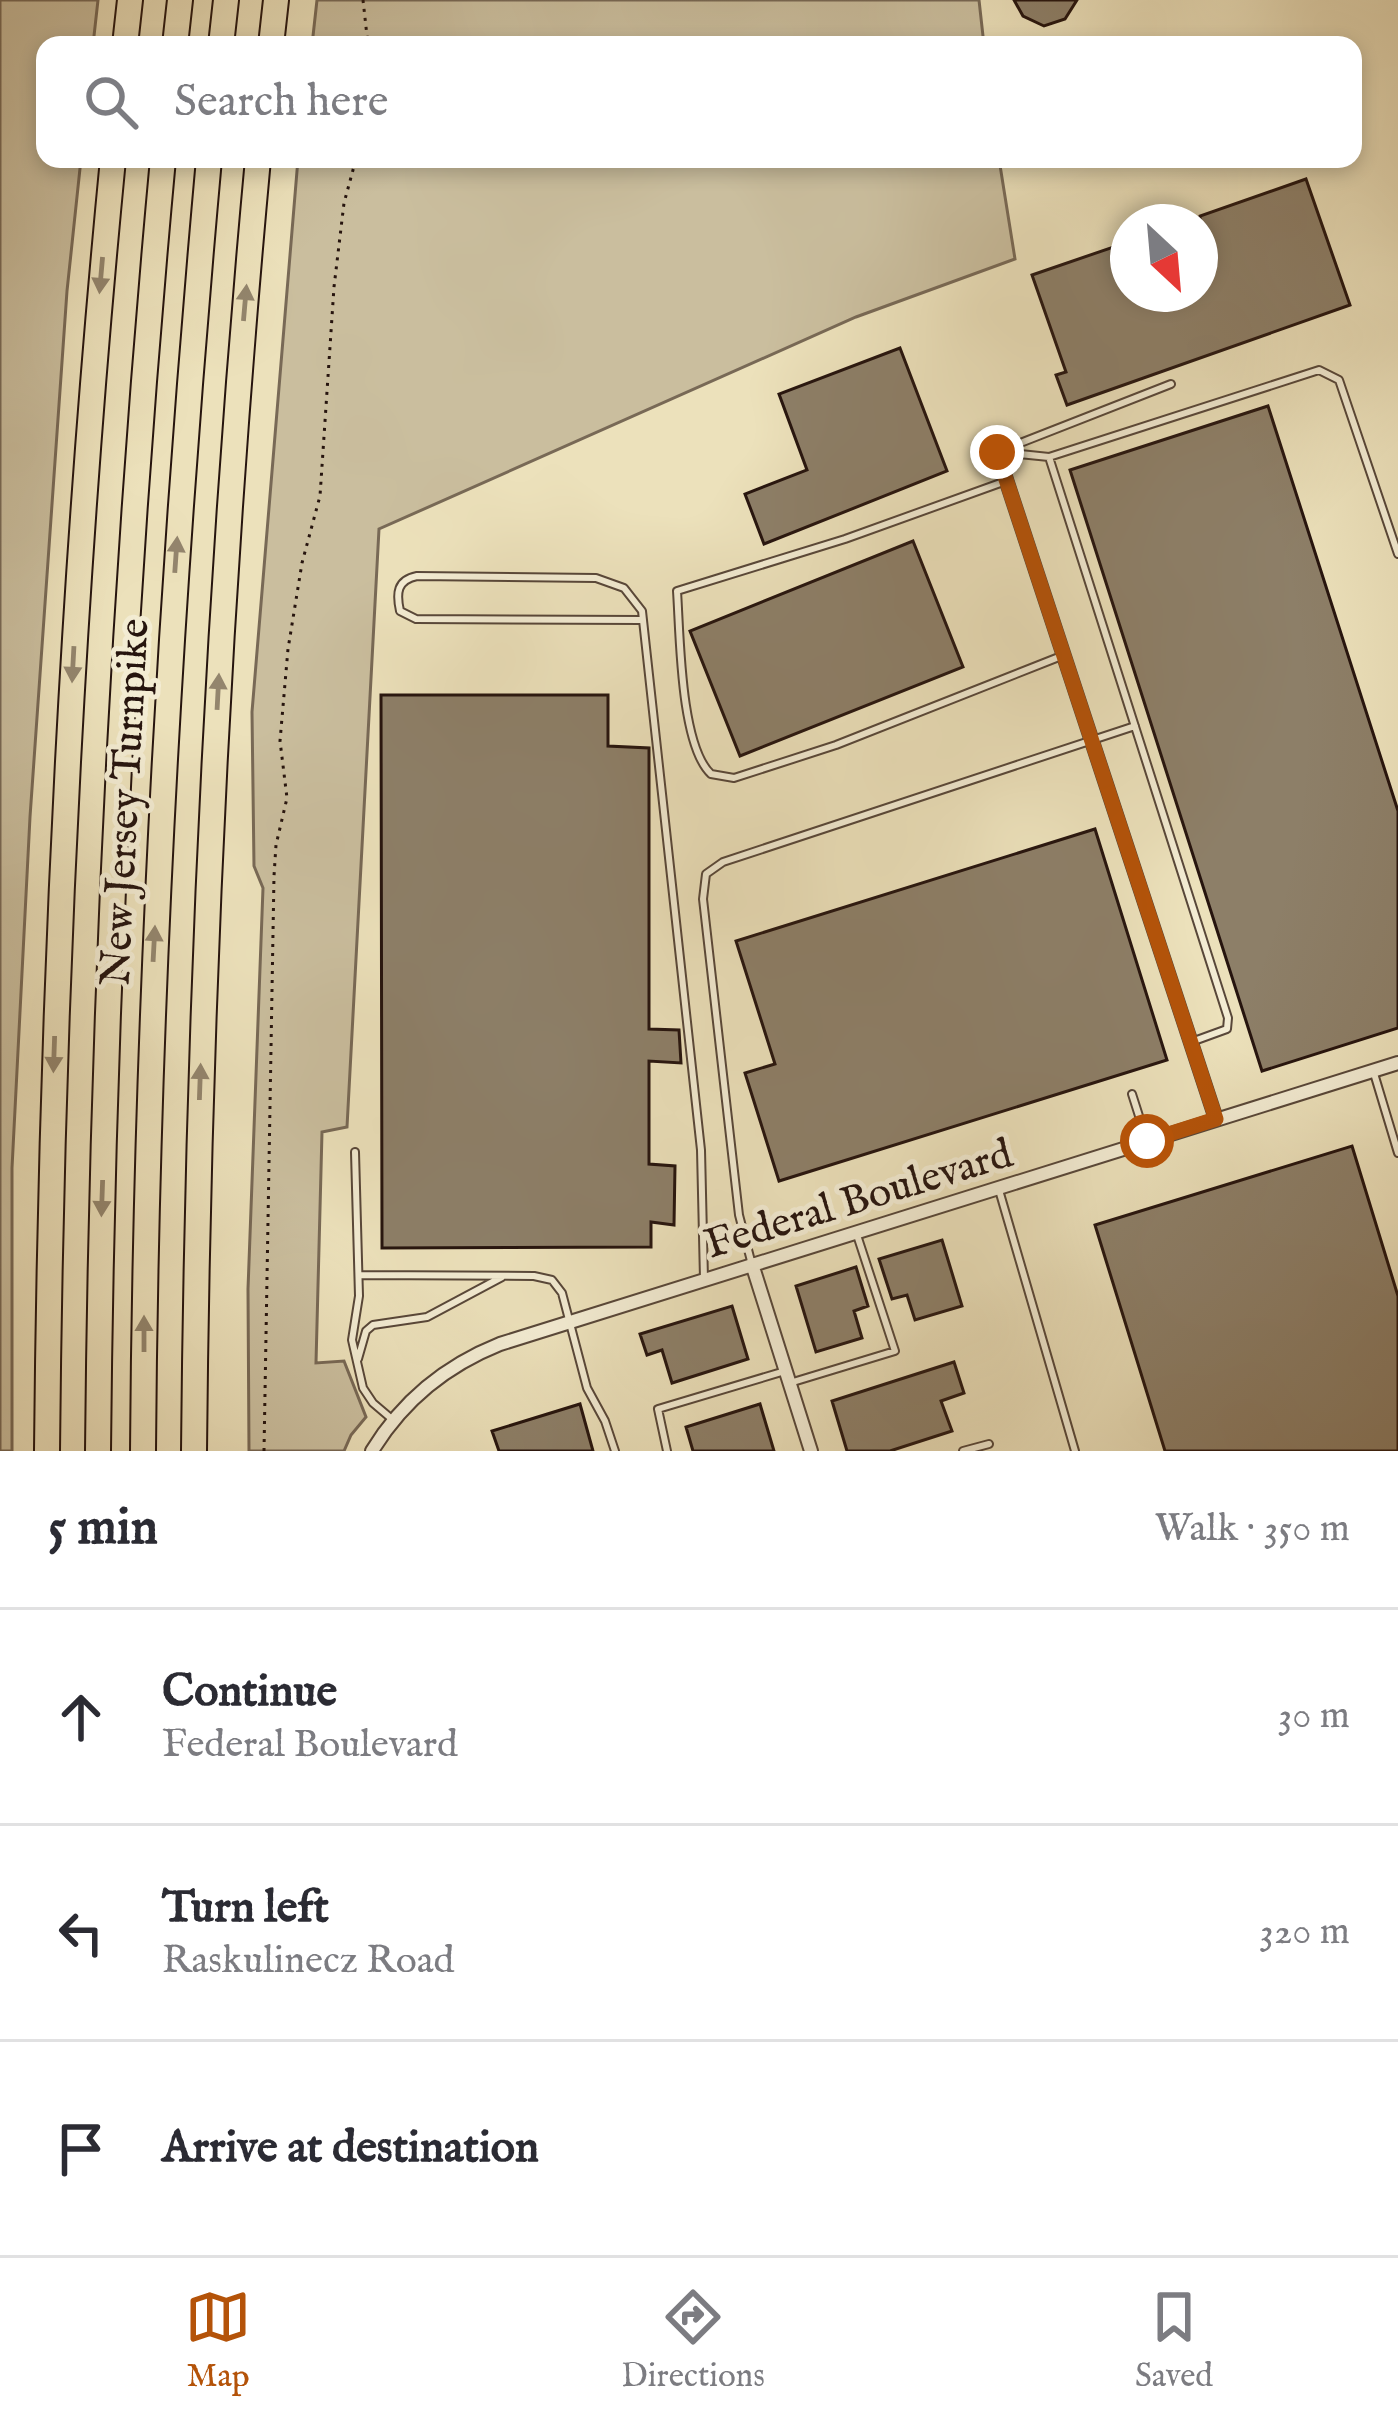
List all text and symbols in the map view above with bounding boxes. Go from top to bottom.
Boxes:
search box [36,36,1362,168]
icon: search [78,69,144,135]
text: Search here [174,74,388,131]
north arrow [1110,204,1218,312]
one-way arrow [91,257,110,295]
one-way arrow [236,284,255,322]
route end [970,425,1024,479]
one-way arrow [166,536,185,573]
street label: New Jersey Turnpike [90,617,163,987]
one-way arrow [63,646,82,684]
one-way arrow [208,673,227,711]
one-way arrow [145,924,164,962]
one-way arrow [44,1036,63,1074]
one-way arrow [190,1062,209,1100]
route start [1120,1114,1174,1168]
street label: Federal Boulevard [699,1128,1020,1272]
one-way arrow [93,1180,112,1218]
one-way arrow [134,1314,154,1352]
text: 5 min [48,1497,158,1562]
text: Walk · 350 m [1155,1505,1350,1554]
text: Continue [162,1664,337,1721]
icon: ahead [48,1684,114,1750]
text: 30 m [1278,1692,1350,1741]
text: Federal Boulevard [162,1721,458,1770]
text: Turn left [162,1880,329,1937]
icon: left [48,1900,114,1966]
text: 320 m [1259,1908,1350,1957]
text: Raskulinecz Road [162,1937,454,1986]
icon: arrive [48,2116,114,2182]
text: Arrive at destination [162,2120,539,2177]
tab: Map [185,2284,251,2398]
tab: Directions [621,2284,765,2398]
tab: Saved [1135,2284,1213,2398]

